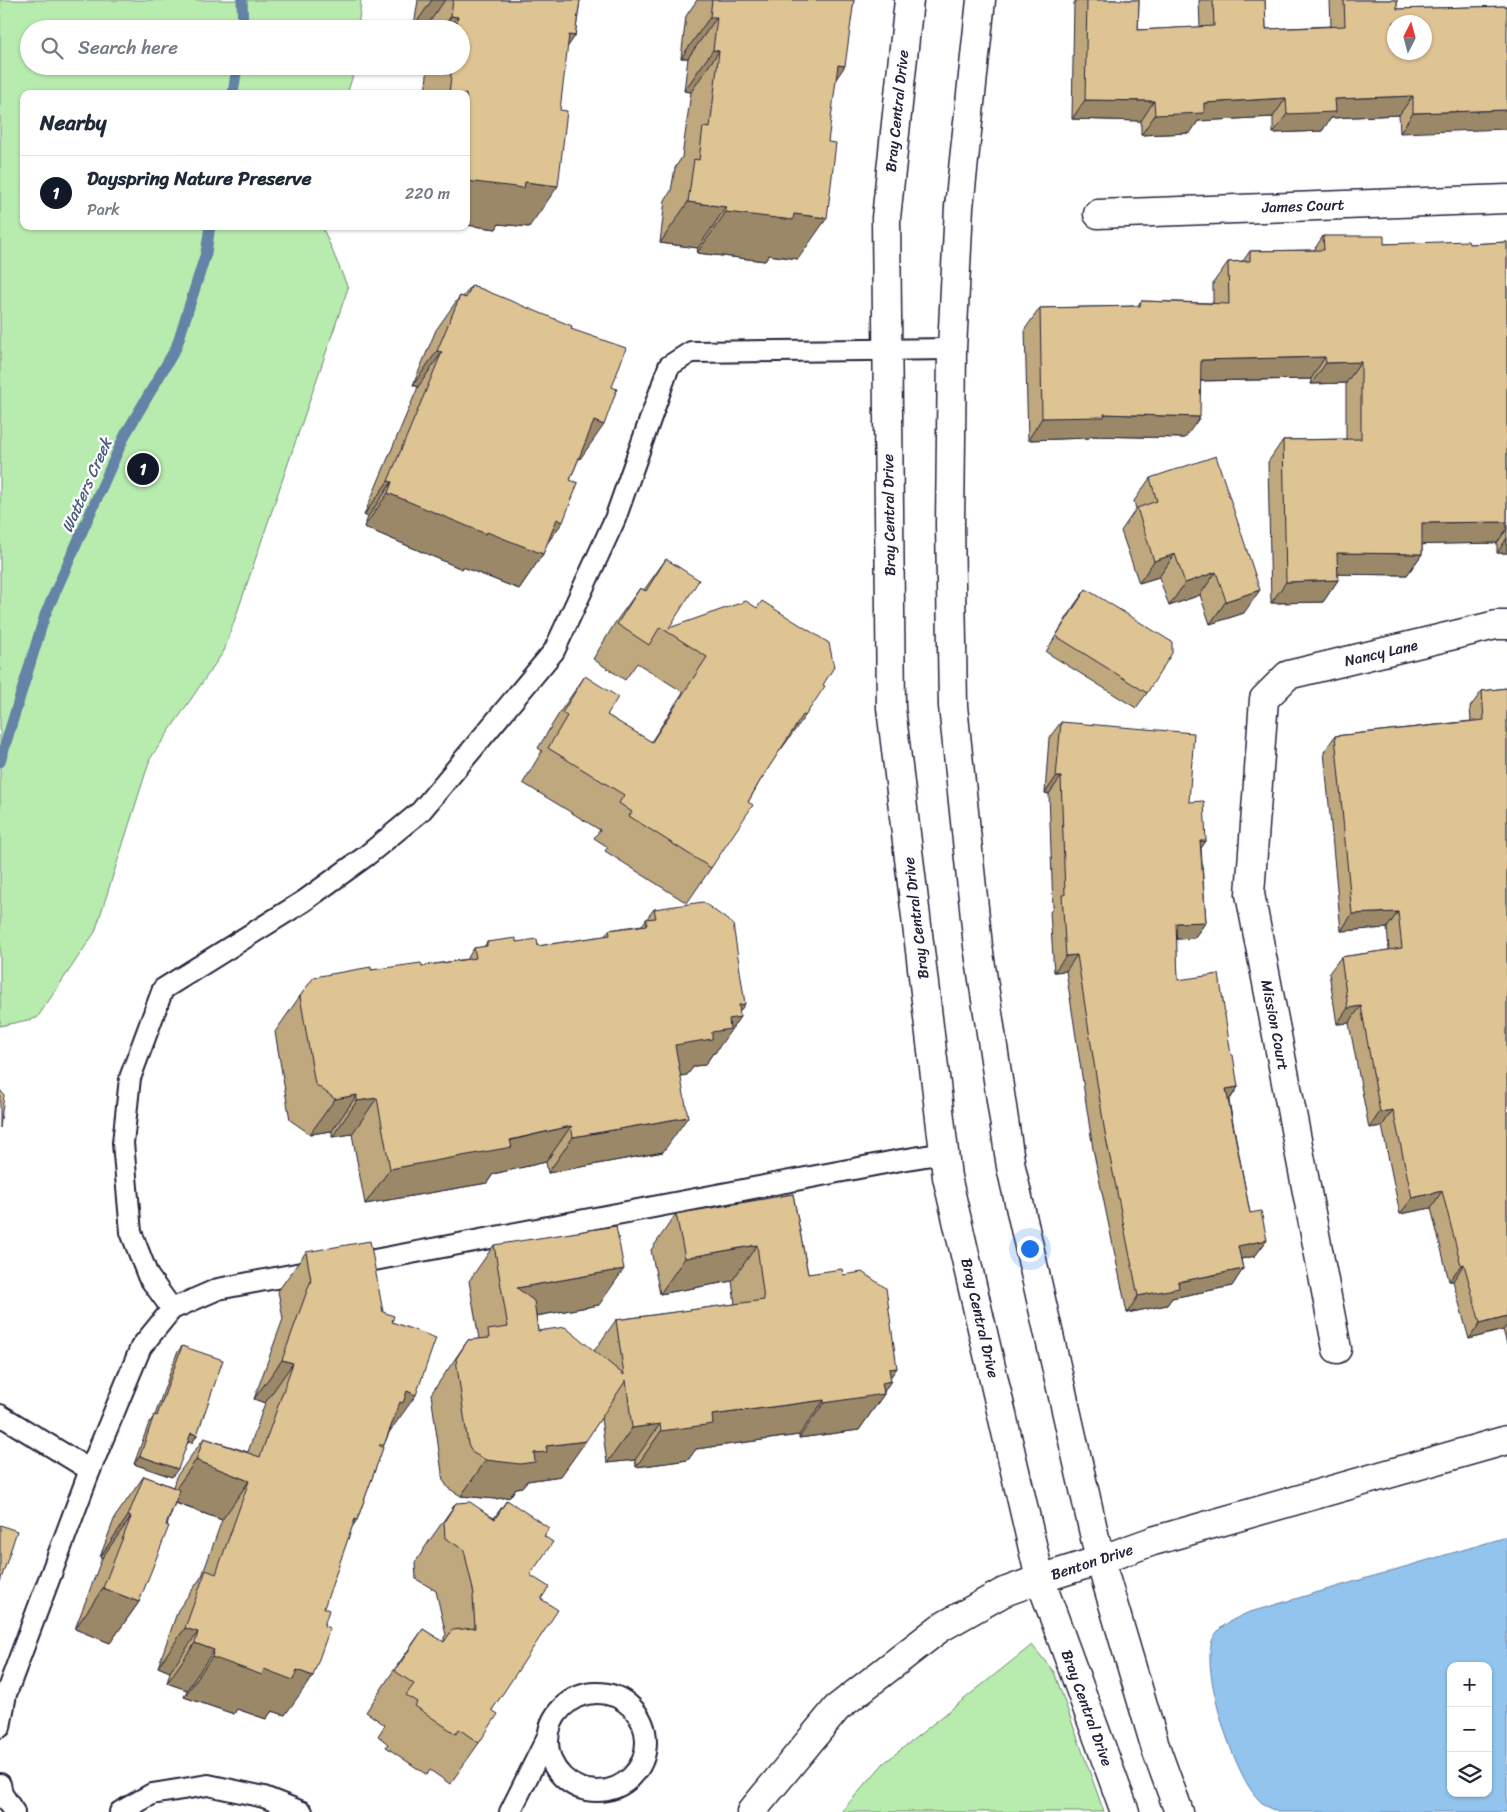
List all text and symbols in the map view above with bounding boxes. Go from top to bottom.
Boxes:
north arrow [1387,15,1432,60]
search box [20,20,470,75]
text: Search here [78,31,178,64]
icon: search [38,34,66,62]
street label: Bray Central Drive [878,48,916,173]
text: Nearby [40,104,106,142]
text: Dayspring Nature Preserve [87,162,311,195]
text: 1 [53,179,59,208]
text: 220 m [405,179,450,208]
street label: James Court [1261,192,1345,220]
text: Park [87,195,120,224]
water label: Watters Creek [53,431,121,537]
pin: 1 [127,450,159,488]
street label: Bray Central Drive [875,453,903,576]
street label: Nancy Lane [1342,632,1420,674]
street label: Bray Central Drive [896,855,936,980]
street label: Mission Court [1254,978,1297,1073]
your location [1017,1236,1043,1262]
street label: Bray Central Drive [954,1255,1006,1381]
street label: Benton Drive [1047,1536,1137,1588]
street label: Bray Central Drive [1054,1646,1120,1770]
map controls [1447,1662,1492,1797]
button: + [1447,1662,1492,1707]
button: − [1447,1707,1492,1752]
button: layers [1447,1752,1492,1797]

